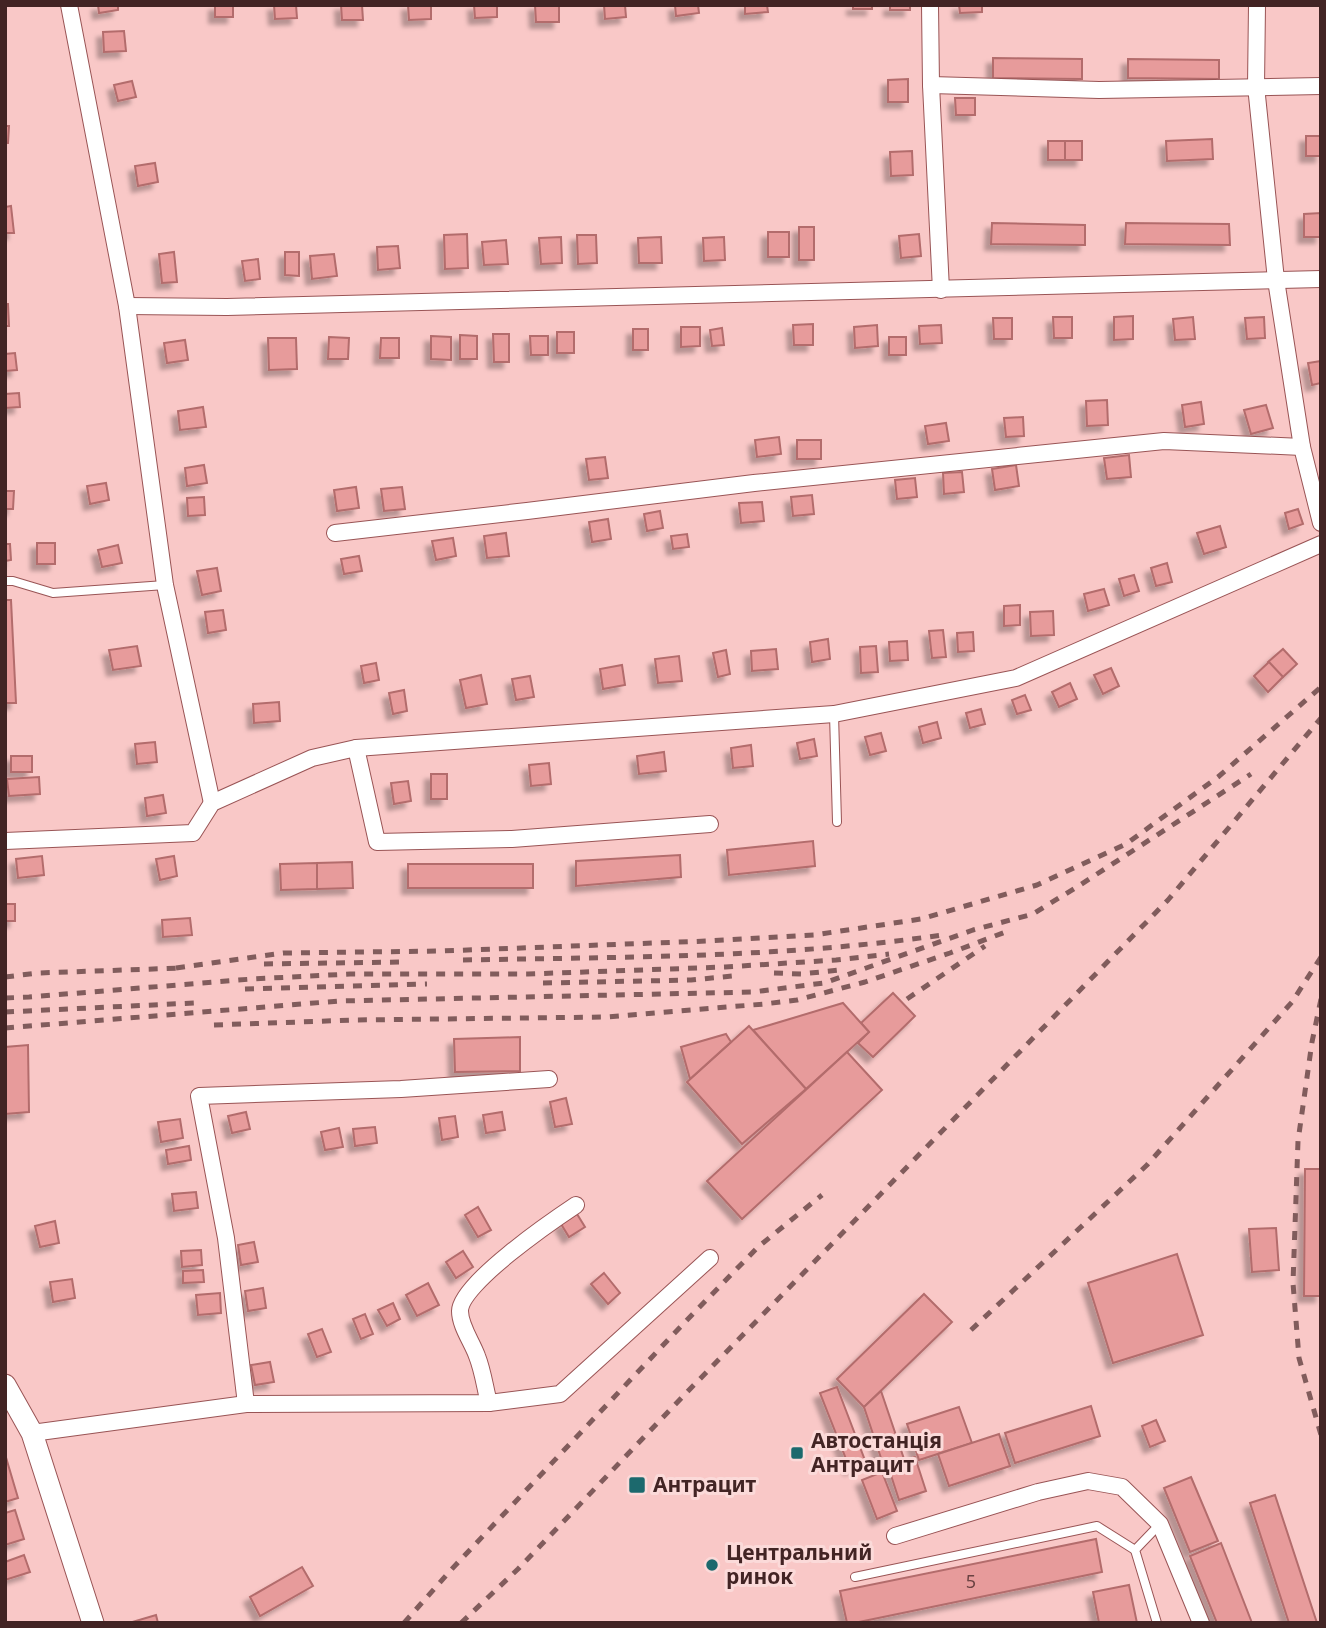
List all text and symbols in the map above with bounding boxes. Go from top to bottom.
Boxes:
place label: Автостанція Антрацит [811,1426,942,1478]
marker: Автостанція Антрацит [789,1445,805,1461]
place label: Антрацит [653,1470,757,1498]
marker: Антрацит [627,1475,647,1495]
place label: Центральний ринок [726,1538,872,1590]
marker: Центральний ринок [704,1557,720,1573]
house number: 5 [966,1569,976,1593]

